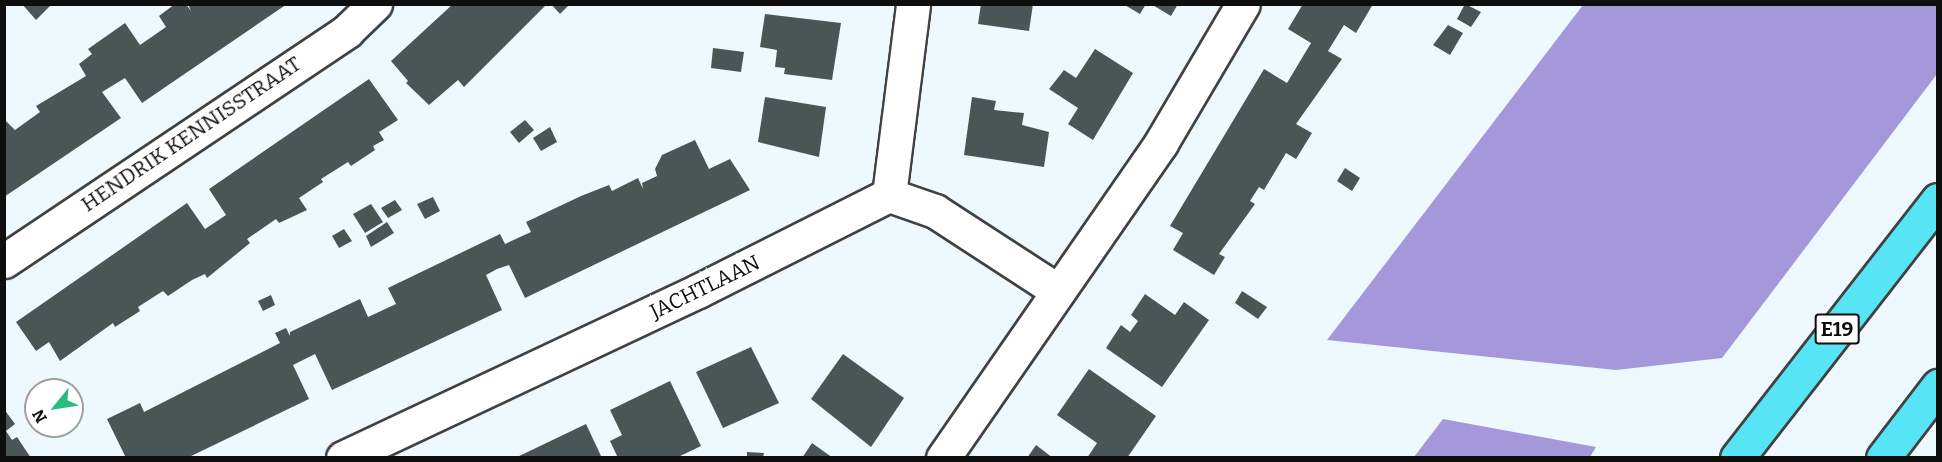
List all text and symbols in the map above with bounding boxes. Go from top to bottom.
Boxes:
street label: HENDRIK KENNISSTRAAT [76,51,306,217]
street label: JACHTLAAN [646,250,764,324]
road number: E19 [1814,312,1860,346]
north arrow [24,378,84,438]
text: N [28,406,51,426]

